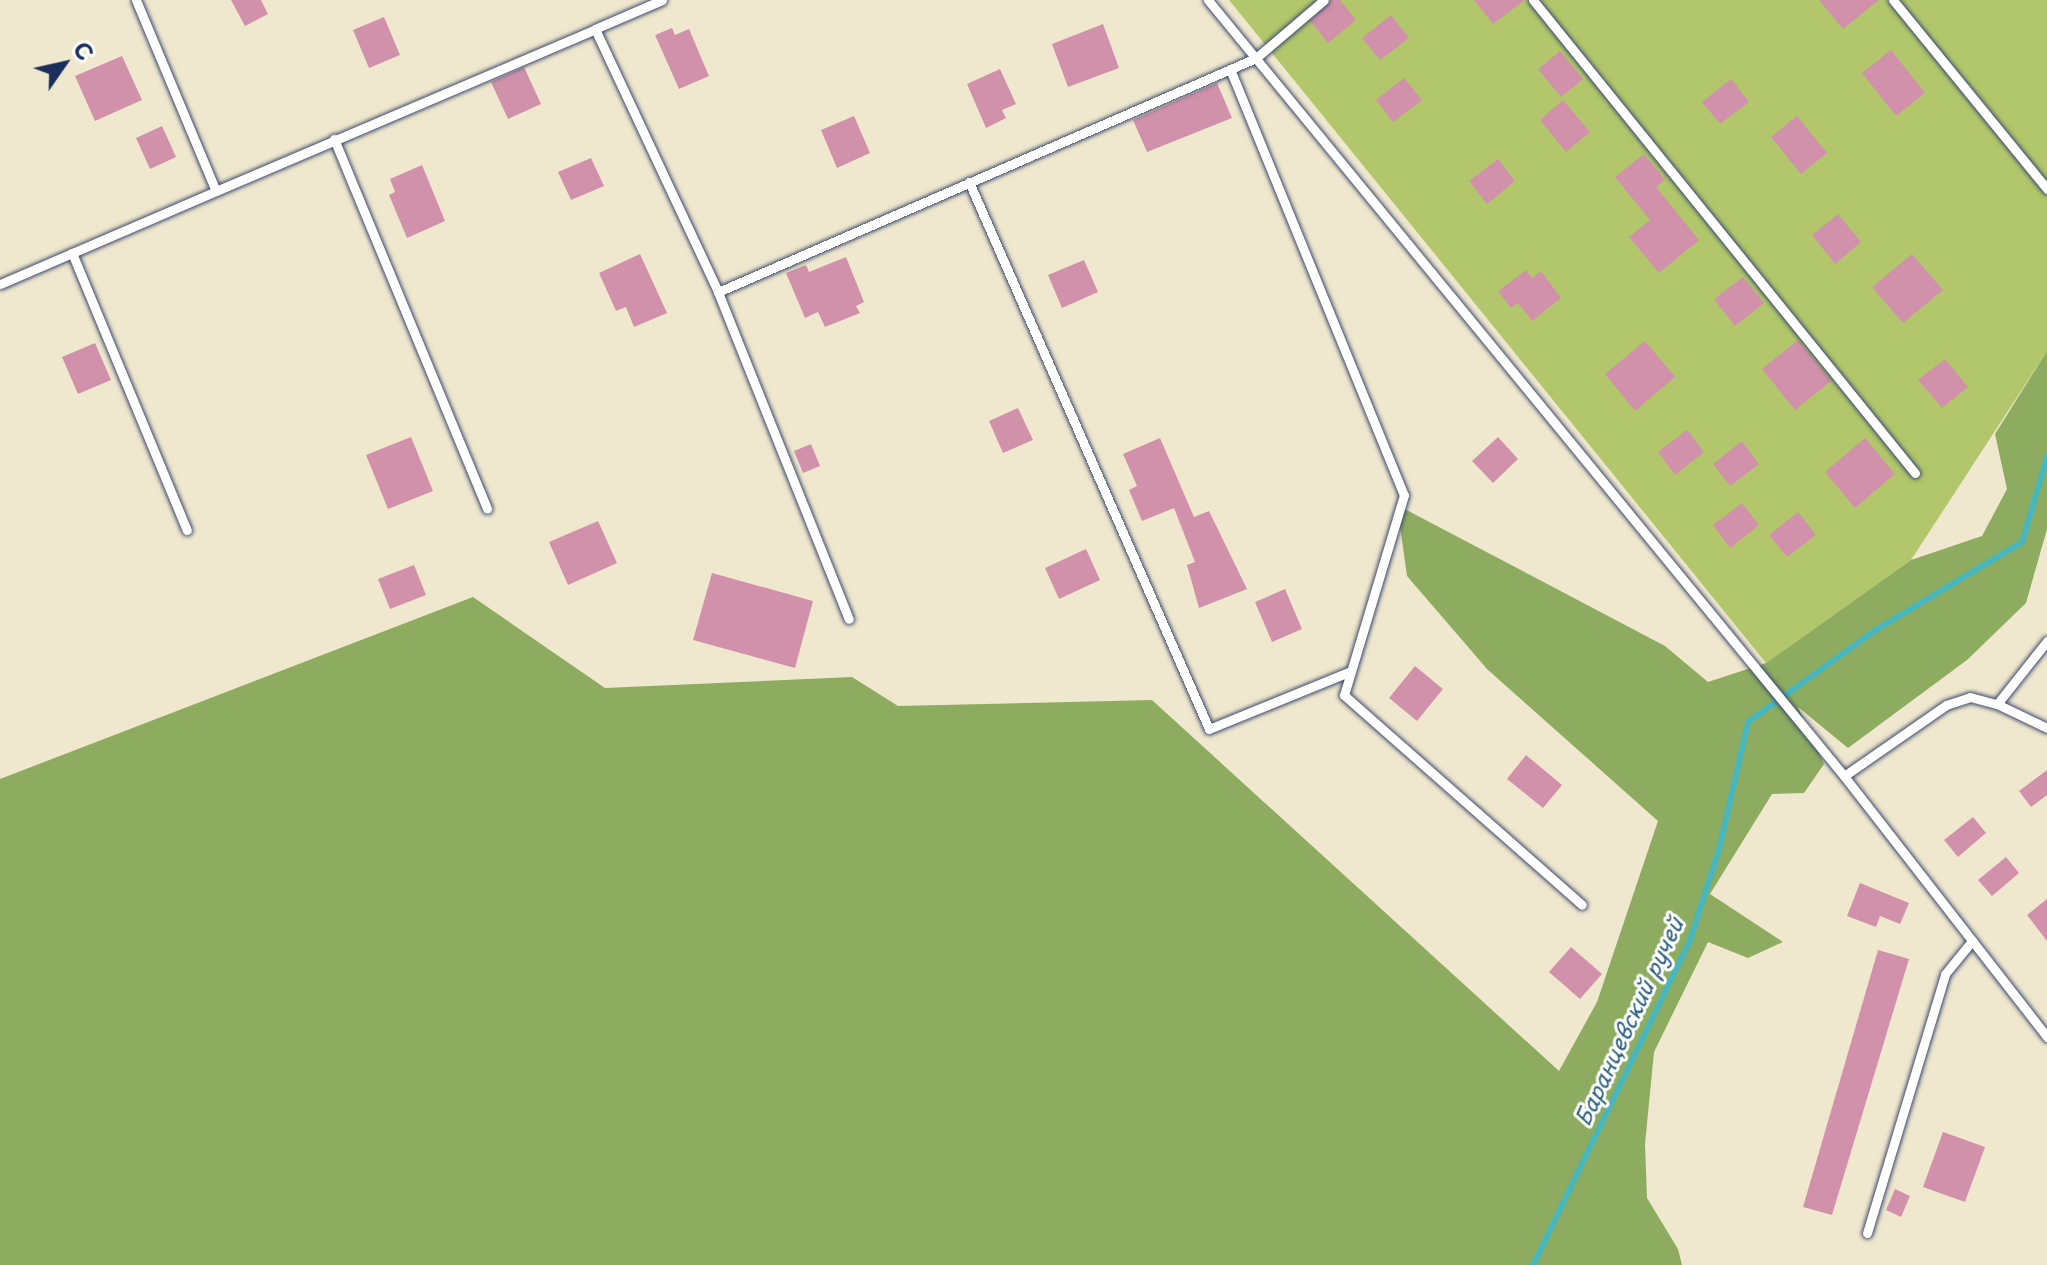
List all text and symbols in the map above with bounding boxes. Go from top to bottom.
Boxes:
north arrow [24,24,104,104]
text: С [66,34,103,66]
water label: Баранцевский ручей [1568,913,1688,1129]

